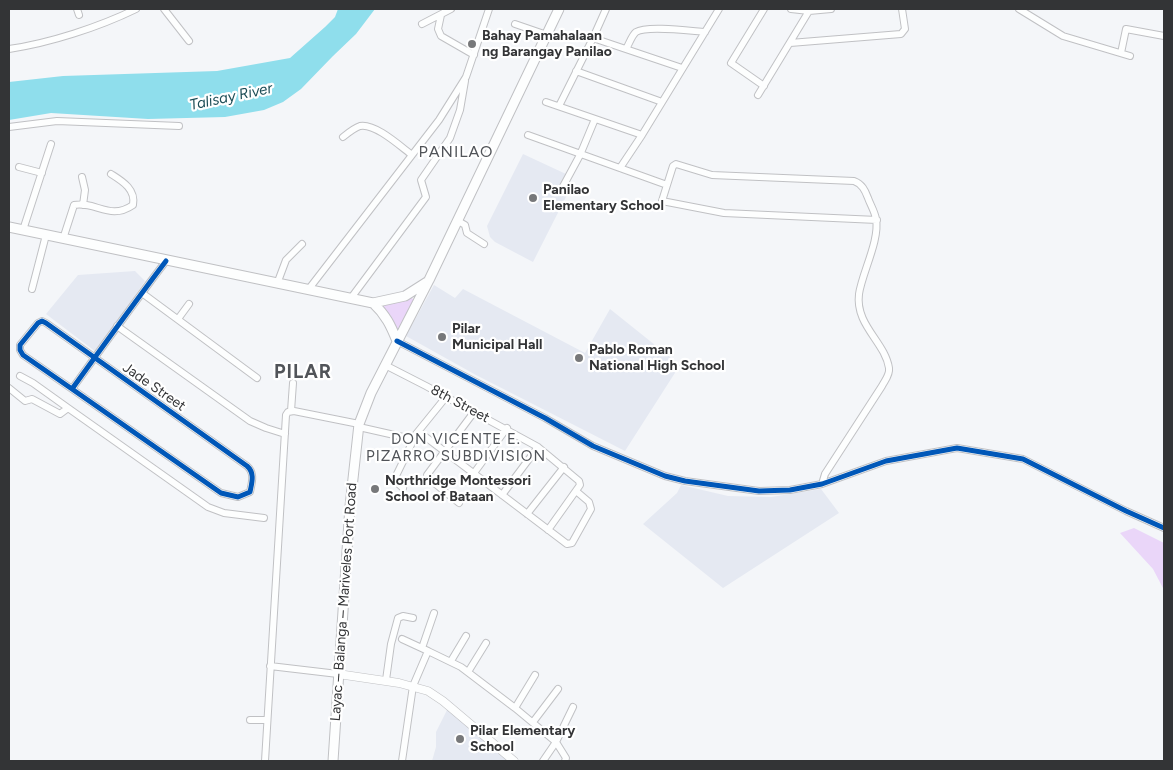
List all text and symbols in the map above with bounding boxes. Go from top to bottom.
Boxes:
place label: Bahay Pamahalaan ng Barangay Panilao [482,28,612,60]
marker: Bahay Pamahalaan ng Barangay Panilao [466,38,478,50]
water label: Talisay River [188,79,274,115]
district label: PANILAO [418,142,494,162]
place label: Panilao Elementary School [543,182,664,214]
marker: Panilao Elementary School [527,192,539,204]
place label: Pilar Municipal Hall [452,321,542,354]
marker: Pilar Municipal Hall [436,331,448,343]
place label: Pablo Roman National High School [589,342,725,374]
marker: Pablo Roman National High School [573,352,585,364]
street label: Jade Street [119,359,189,415]
district label: PILAR [273,361,333,383]
street label: 8th Street [428,381,492,427]
district label: DON VICENTE E. PIZARRO SUBDIVISION [364,431,548,466]
place label: Northridge Montessori School of Bataan [385,473,531,506]
street label: Layac – Balanga – Mariveles Port Road [327,482,361,722]
marker: Northridge Montessori School of Bataan [369,483,381,495]
place label: Pilar Elementary School [470,723,575,756]
marker: Pilar Elementary School [454,733,466,745]

